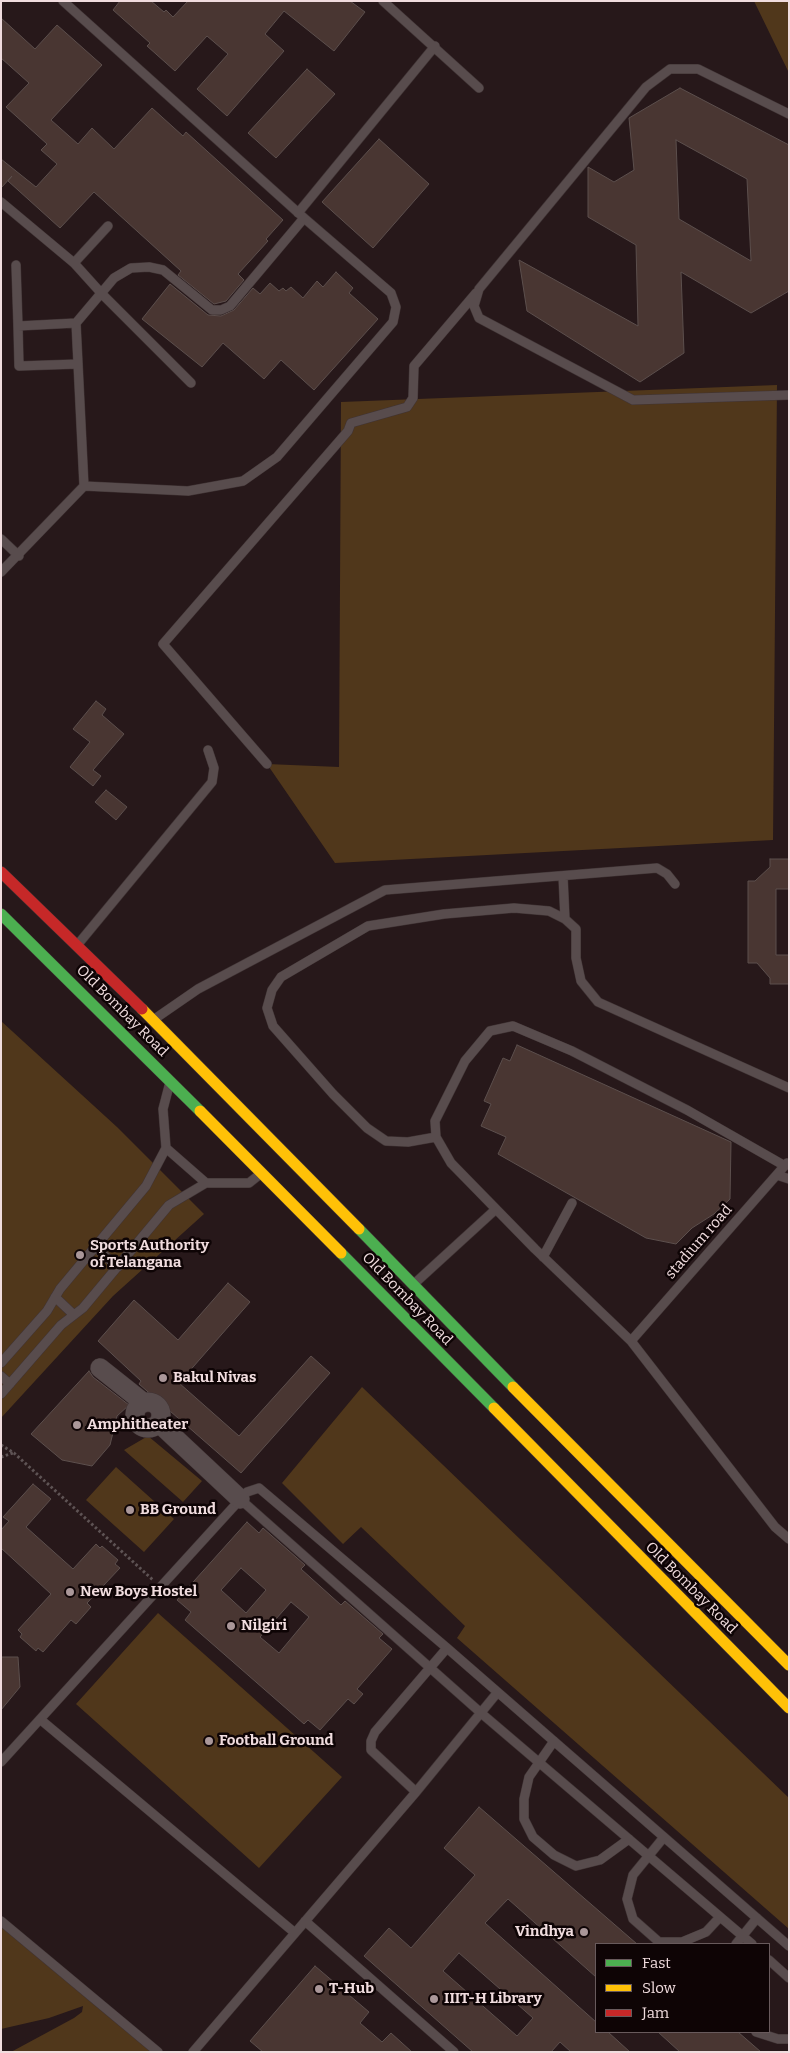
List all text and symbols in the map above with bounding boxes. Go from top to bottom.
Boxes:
street label: Old Bombay Road [72,961,172,1061]
street label: stadium road [662,1201,736,1283]
place label: Sports Authority of Telangana [90,1237,209,1272]
marker: Sports Authority of Telangana [74,1249,86,1261]
street label: Old Bombay Road [358,1249,456,1349]
place label: Bakul Nivas [173,1369,256,1387]
marker: Bakul Nivas [157,1372,169,1384]
place label: Amphitheater [87,1416,188,1434]
marker: Amphitheater [71,1419,83,1431]
place label: BB Ground [140,1501,216,1519]
marker: BB Ground [124,1504,136,1516]
street label: Old Bombay Road [641,1538,741,1638]
place label: New Boys Hostel [80,1583,197,1601]
marker: New Boys Hostel [64,1586,76,1598]
place label: Nilgiri [241,1617,287,1635]
marker: Nilgiri [225,1620,237,1632]
place label: Football Ground [219,1732,334,1750]
marker: Football Ground [203,1735,215,1747]
place label: Vindhya [515,1923,574,1941]
marker: Vindhya [578,1926,590,1938]
legend [595,1943,770,2033]
text: Fast [642,1954,671,1972]
text: Slow [642,1979,676,1997]
place label: T-Hub [329,1980,374,1998]
marker: T-Hub [313,1983,325,1995]
place label: IIIT-H Library [444,1990,542,2008]
marker: IIIT-H Library [428,1993,440,2005]
text: Jam [642,2004,669,2022]

